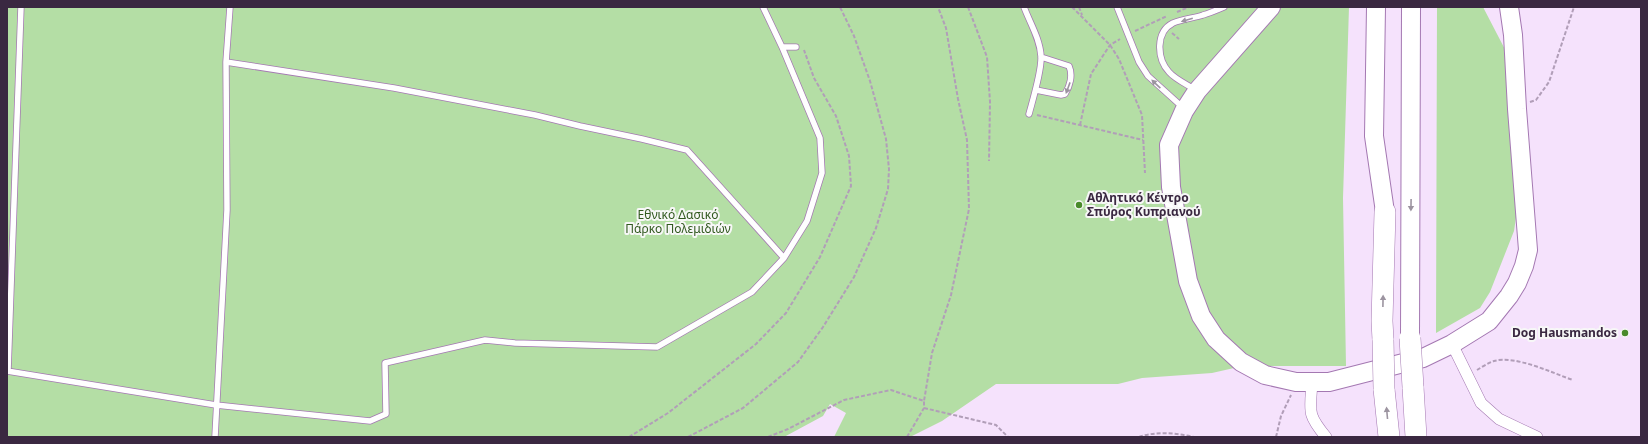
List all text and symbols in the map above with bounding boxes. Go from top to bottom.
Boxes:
one-way arrow [1180,17,1192,23]
one-way arrow [1151,79,1162,88]
one-way arrow [1064,82,1071,94]
place label: Αθλητικό Κέντρο Σπύρος Κυπριανού [1087,189,1201,220]
one-way arrow [1408,199,1414,212]
marker: Αθλητικό Κέντρο Σπύρος Κυπριανού [1074,200,1084,210]
park label: Εθνικό Δασικό Πάρκο Πολεμιδιών [625,206,731,237]
one-way arrow [1379,295,1386,307]
place label: Dog Hausmandos [1512,324,1617,341]
marker: Dog Hausmandos [1620,328,1630,338]
one-way arrow [1383,407,1390,419]

